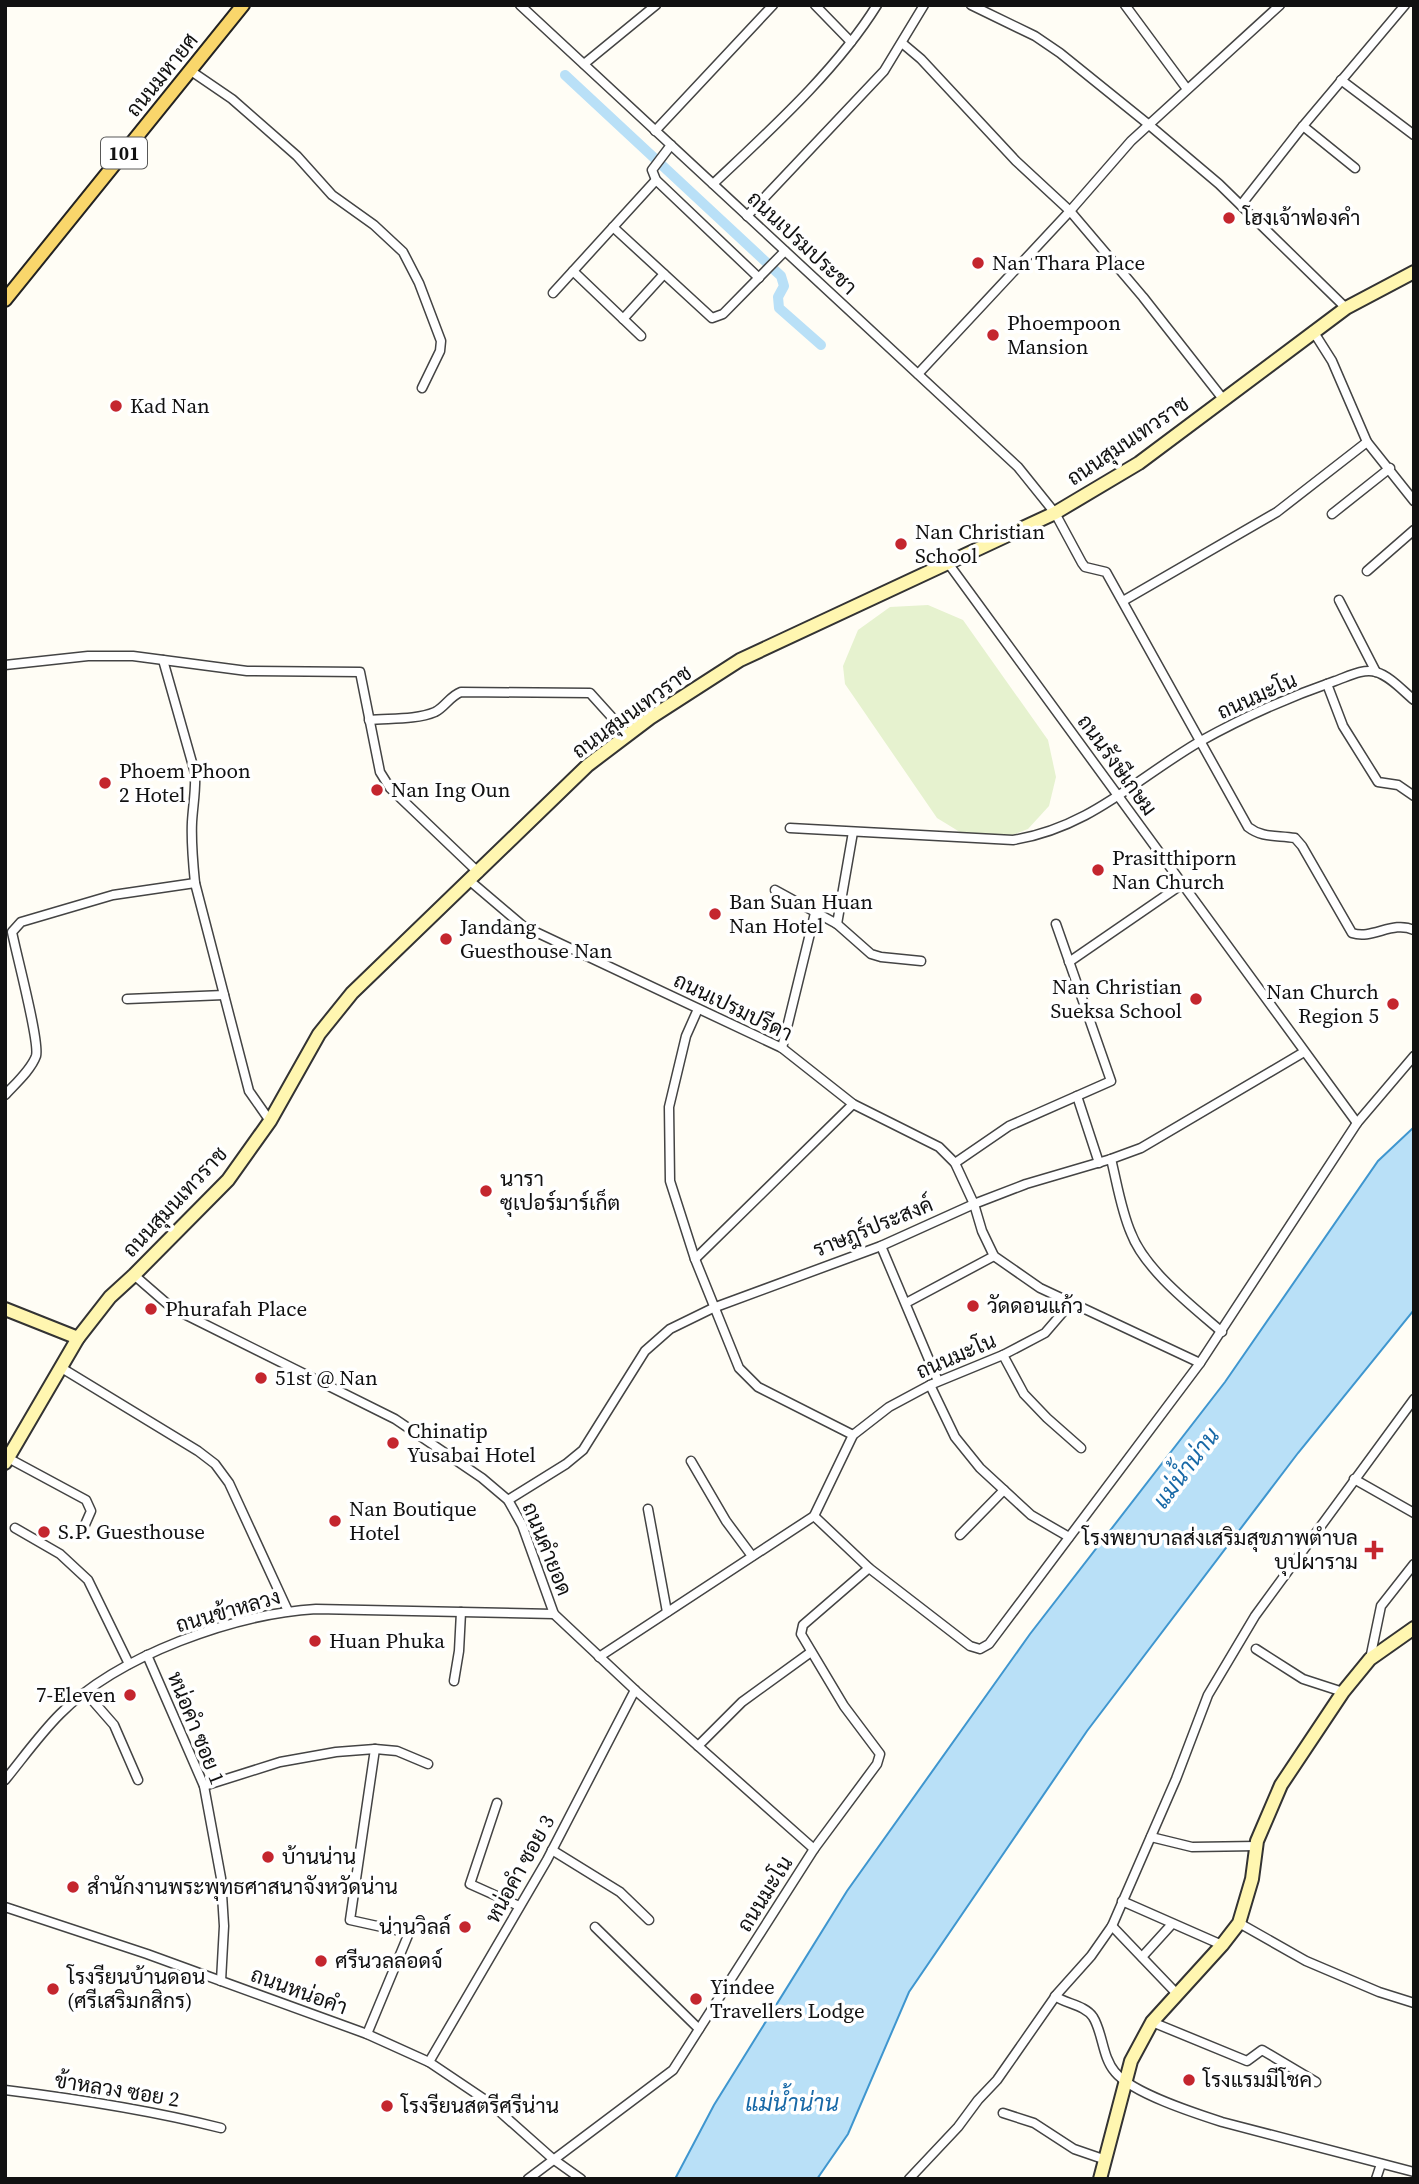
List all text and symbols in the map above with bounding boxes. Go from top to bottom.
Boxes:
street label: ถนนมหายศ [119,27,204,123]
road number: 101 [101,138,147,168]
street label: ถนนเปรมประชา [741,184,864,301]
place label: โฮงเจ้าฟองคำ [1242,203,1361,232]
marker: โฮงเจ้าฟองคำ [1221,210,1237,226]
place label: Nan Thara Place [992,248,1145,277]
marker: Nan Thara Place [970,255,986,271]
place label: Phoempoon Mansion [1007,308,1121,361]
marker: Phoempoon Mansion [985,327,1001,343]
street label: ถนนสุมนเทวราช [1061,389,1195,492]
place label: Kad Nan [130,391,210,420]
marker: Kad Nan [108,398,124,414]
place label: Nan Christian School [915,517,1045,570]
marker: Nan Christian School [893,536,909,552]
street label: ถนนสุมนเทวราช [566,658,697,765]
street label: ถนนมะโน [1212,665,1301,726]
street label: ถนนรังษีเกษม [1071,708,1164,821]
place label: Phoem Phoon 2 Hotel [119,756,251,809]
marker: Phoem Phoon 2 Hotel [97,775,113,791]
place label: Nan Ing Oun [391,775,511,804]
marker: Nan Ing Oun [369,782,385,798]
place label: Prasitthiporn Nan Church [1112,843,1237,896]
marker: Prasitthiporn Nan Church [1090,862,1106,878]
place label: Ban Suan Huan Nan Hotel [729,887,873,940]
marker: Ban Suan Huan Nan Hotel [707,906,723,922]
place label: Jandang Guesthouse Nan [459,912,613,965]
marker: Jandang Guesthouse Nan [438,931,454,947]
street label: ถนนเปรมปรีดา [669,965,797,1048]
place label: Nan Christian Sueksa School [1050,972,1182,1025]
place label: Nan Church Region 5 [1266,977,1379,1030]
marker: Nan Christian Sueksa School [1188,991,1204,1007]
marker: Nan Church Region 5 [1385,996,1401,1012]
street label: ถนนสุมนเทวราช [116,1140,234,1263]
place label: นารา ซุเปอร์มาร์เก็ต [500,1164,620,1217]
marker: นารา ซุเปอร์มาร์เก็ต [478,1183,494,1199]
street label: ราษฎร์ประสงค์ [808,1189,937,1264]
place label: วัดดอนแก้ว [987,1291,1083,1320]
place label: Phurafah Place [165,1294,307,1323]
marker: วัดดอนแก้ว [965,1298,981,1314]
marker: Phurafah Place [143,1301,159,1317]
street label: ถนนมะโน [911,1326,1000,1385]
place label: 51st @ Nan [275,1363,378,1392]
marker: 51st @ Nan [253,1370,269,1386]
place label: Chinatip Yusabai Hotel [407,1416,536,1469]
water label: แม่น้ำน่าน [1142,1418,1227,1515]
marker: Chinatip Yusabai Hotel [385,1435,401,1451]
place label: Nan Boutique Hotel [349,1494,477,1547]
street label: ถนนคำยอด [516,1498,579,1600]
marker: Nan Boutique Hotel [327,1513,343,1529]
place label: S.P. Guesthouse [58,1517,205,1546]
place label: โรงพยาบาลส่งเสริมสุขภาพตำบล บุปผาราม [1081,1523,1358,1576]
marker: S.P. Guesthouse [36,1524,52,1540]
marker: โรงพยาบาลส่งเสริมสุขภาพตำบล บุปผาราม [1364,1540,1384,1560]
street label: ถนนข้าหลวง [172,1582,283,1639]
place label: Huan Phuka [329,1626,445,1655]
marker: Huan Phuka [307,1633,323,1649]
street label: หน่อคำ ซอย 1 [161,1667,232,1789]
place label: 7-Eleven [36,1680,116,1709]
marker: 7-Eleven [122,1687,138,1703]
street label: หน่อคำ ซอย 3 [478,1809,561,1928]
place label: บ้านน่าน [282,1842,356,1871]
marker: บ้านน่าน [260,1849,276,1865]
street label: ถนนมะโน [730,1850,799,1937]
place label: สำนักงานพระพุทธศาสนาจังหวัดน่าน [87,1872,398,1901]
marker: สำนักงานพระพุทธศาสนาจังหวัดน่าน [65,1879,81,1895]
place label: น่านวิลล์ [379,1912,451,1941]
marker: น่านวิลล์ [457,1919,473,1935]
place label: ศรีนวลลอดจ์ [335,1946,443,1975]
marker: ศรีนวลลอดจ์ [313,1953,329,1969]
street label: ถนนหน่อคำ [247,1960,352,2021]
place label: โรงรียนบ้านดอน (ศรีเสริมกสิกร) [66,1962,205,2015]
place label: Yindee Travellers Lodge [710,1972,865,2025]
marker: โรงรียนบ้านดอน (ศรีเสริมกสิกร) [45,1981,61,1997]
marker: Yindee Travellers Lodge [688,1991,704,2007]
street label: ข้าหลวง ซอย 2 [53,2065,182,2114]
place label: โรงแรมมีโชค [1202,2065,1312,2094]
marker: โรงแรมมีโชค [1181,2072,1197,2088]
water label: แม่น้ำน่าน [745,2083,839,2119]
place label: โรงรียนสตรีศรีน่าน [400,2091,559,2120]
marker: โรงรียนสตรีศรีน่าน [379,2098,395,2114]

